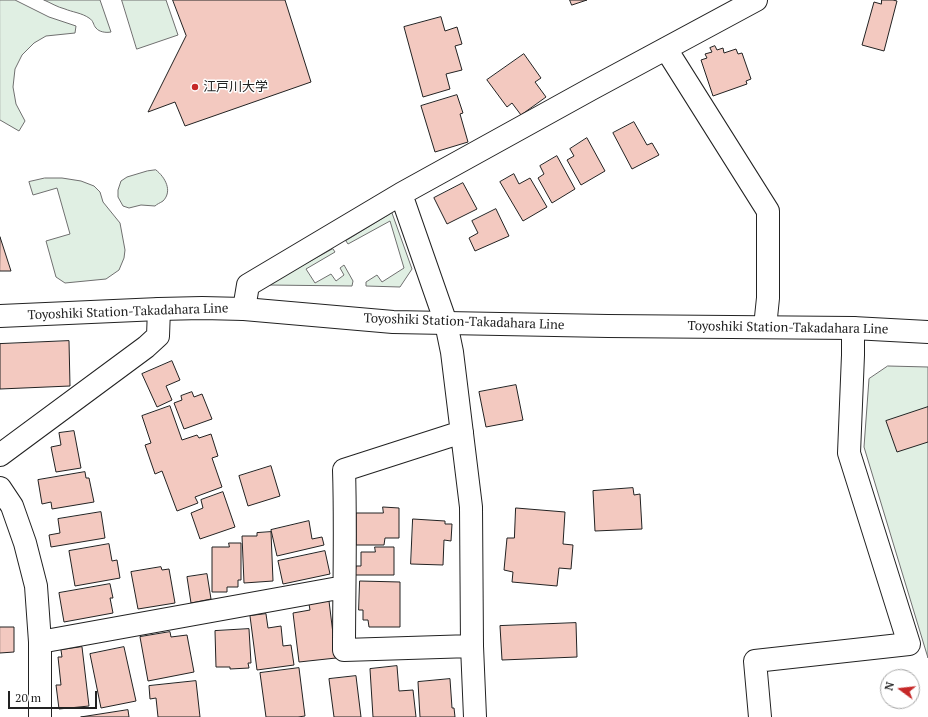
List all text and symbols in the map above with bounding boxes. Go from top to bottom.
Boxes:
place label: 江戸川大学 [203,79,268,95]
marker: 江戸川大学 [190,82,200,92]
street label: Toyoshiki Station-Takadahara Line [27,301,229,323]
street label: Toyoshiki Station-Takadahara Line [363,311,565,333]
street label: Toyoshiki Station-Takadahara Line [687,318,889,338]
north arrow [880,669,920,709]
text: N [882,680,897,692]
scale bar [10,683,99,709]
text: 20 m [15,690,41,705]

